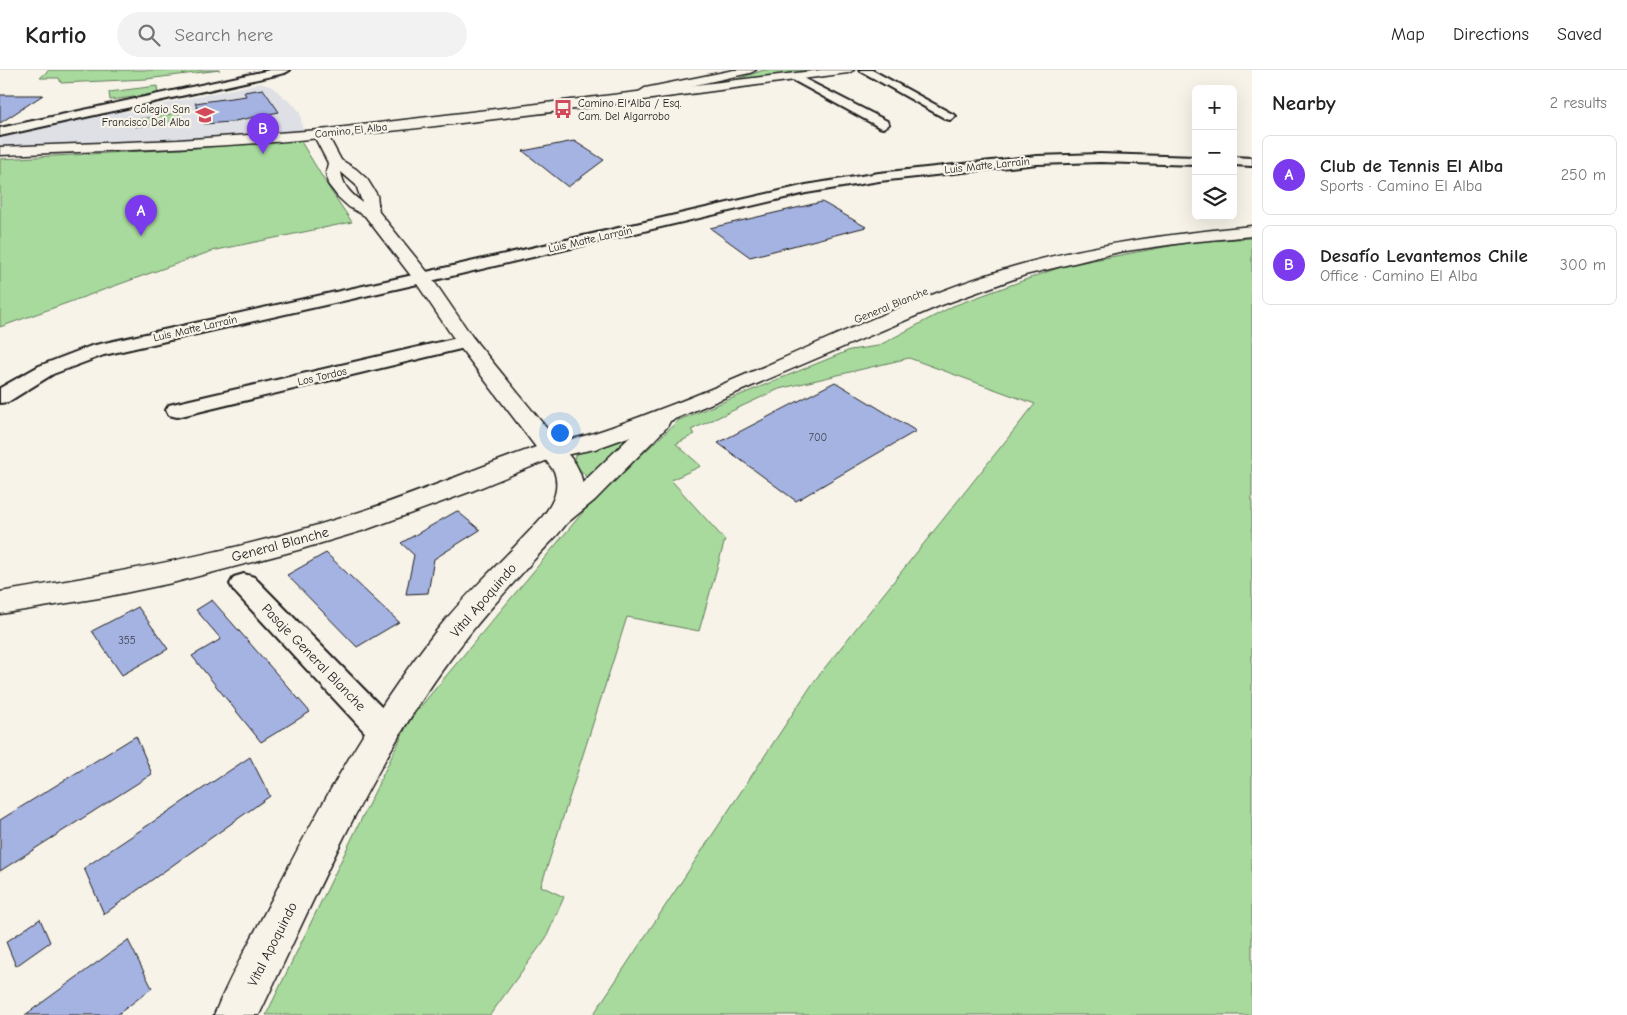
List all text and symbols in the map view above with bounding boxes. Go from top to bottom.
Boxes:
search box [117,12,467,57]
text: Kartio [25,21,87,49]
icon: search [135,21,163,49]
text: Search here [175,24,273,46]
text: Map [1391,24,1425,45]
text: Directions [1453,24,1529,45]
text: Saved [1557,24,1602,45]
map controls [1192,85,1237,220]
button: + [1192,85,1237,130]
text: Nearby [1272,91,1336,115]
text: 2 results [1550,94,1607,112]
place label: Camino El Alba / Esq. Cam. Del Algarrobo [578,97,682,123]
bus stop icon: Camino El Alba / Esq. Cam. Del Algarrobo [552,98,574,120]
place label: Colegio San Francisco Del Alba [102,103,190,129]
school or university icon: Colegio San Francisco Del Alba [194,104,216,126]
pin: B [247,113,279,154]
street label: Camino El Alba [314,120,388,141]
button: − [1192,130,1237,175]
street label: Luis Matte Larraín [944,155,1030,176]
text: Club de Tennis El Alba [1320,155,1503,177]
text: A [1285,166,1293,184]
text: 250 m [1561,166,1606,184]
button: layers [1192,175,1237,220]
text: Sports · Camino El Alba [1320,177,1483,195]
pin: A [125,195,157,236]
street label: Luis Matte Larraín [547,224,633,255]
text: Desafío Levantemos Chile [1320,245,1528,267]
text: B [1284,256,1294,274]
text: 300 m [1560,256,1606,274]
text: Office · Camino El Alba [1320,267,1478,285]
street label: General Blanche [852,285,931,326]
street label: Luis Matte Larraín [152,313,238,344]
street label: Los Tordos [296,364,348,388]
your location [547,420,573,446]
house number: 700 [809,431,827,444]
street label: General Blanche [230,523,331,566]
street label: Vital Apoquindo [447,560,520,641]
street label: Pasaje General Blanche [258,600,369,715]
house number: 355 [118,634,136,647]
street label: Vital Apoquindo [244,899,301,989]

